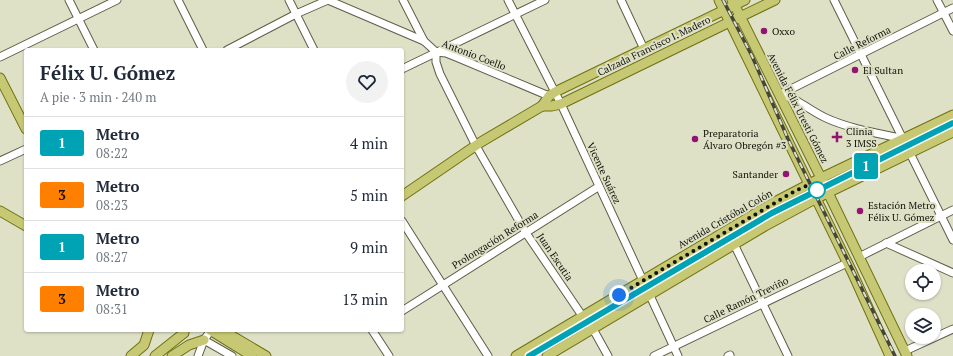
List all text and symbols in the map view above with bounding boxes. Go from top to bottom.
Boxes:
street label: Calzada Francisco I. Madero [595,13,713,79]
street label: Calle Reforma [831,23,893,63]
place label: Oxxo [772,25,795,38]
marker: Oxxo [759,26,769,36]
street label: Antonio Coello [440,37,508,73]
street label: Avenida Félix Uresti Gómez [765,51,832,165]
text: Félix U. Gómez [40,60,175,85]
button: heart [346,61,388,103]
place label: El Sultan [863,64,903,77]
marker: El Sultan [850,65,860,75]
text: A pie · 3 min · 240 m [40,88,157,106]
text: Metro [96,124,139,144]
place label: Clinia 3 IMSS [846,125,877,150]
place label: Preparatoria Álvaro Obregón #3 [703,127,786,152]
marker: Clinia 3 IMSS [831,131,843,143]
text: 1 [58,133,66,152]
text: 4 min [350,133,388,153]
marker: Preparatoria Álvaro Obregón #3 [690,134,700,144]
street label: Vicente Suárez [584,140,624,206]
text: 08:22 [96,144,128,162]
line badge: 1 [853,153,879,179]
text: 1 [862,156,870,175]
place label: Santander [733,168,778,181]
marker: Santander [781,169,791,179]
text: Metro [96,176,139,196]
unlabelled marker [808,181,826,199]
text: 3 [58,185,66,204]
text: 5 min [350,185,388,205]
street label: Avenida Cristóbal Colón [675,187,775,251]
text: 08:23 [96,196,128,214]
place label: Estación Metro Félix U. Gómez [868,199,936,224]
marker: Estación Metro Félix U. Gómez [855,206,865,216]
street label: Prolongación Reforma [449,208,541,272]
text: Metro [96,228,139,248]
street label: Juan Escutia [534,231,576,283]
text: 1 [58,237,66,256]
text: 9 min [350,237,388,257]
text: 08:27 [96,248,128,266]
map controls [905,264,941,344]
button: locate [905,264,941,300]
street label: Calle Ramón Treviño [701,274,791,326]
text: Metro [96,280,139,300]
your location [609,285,629,305]
text: 3 [58,289,66,308]
text: 13 min [342,289,388,309]
text: 08:31 [96,300,128,318]
button: layers [905,308,941,344]

